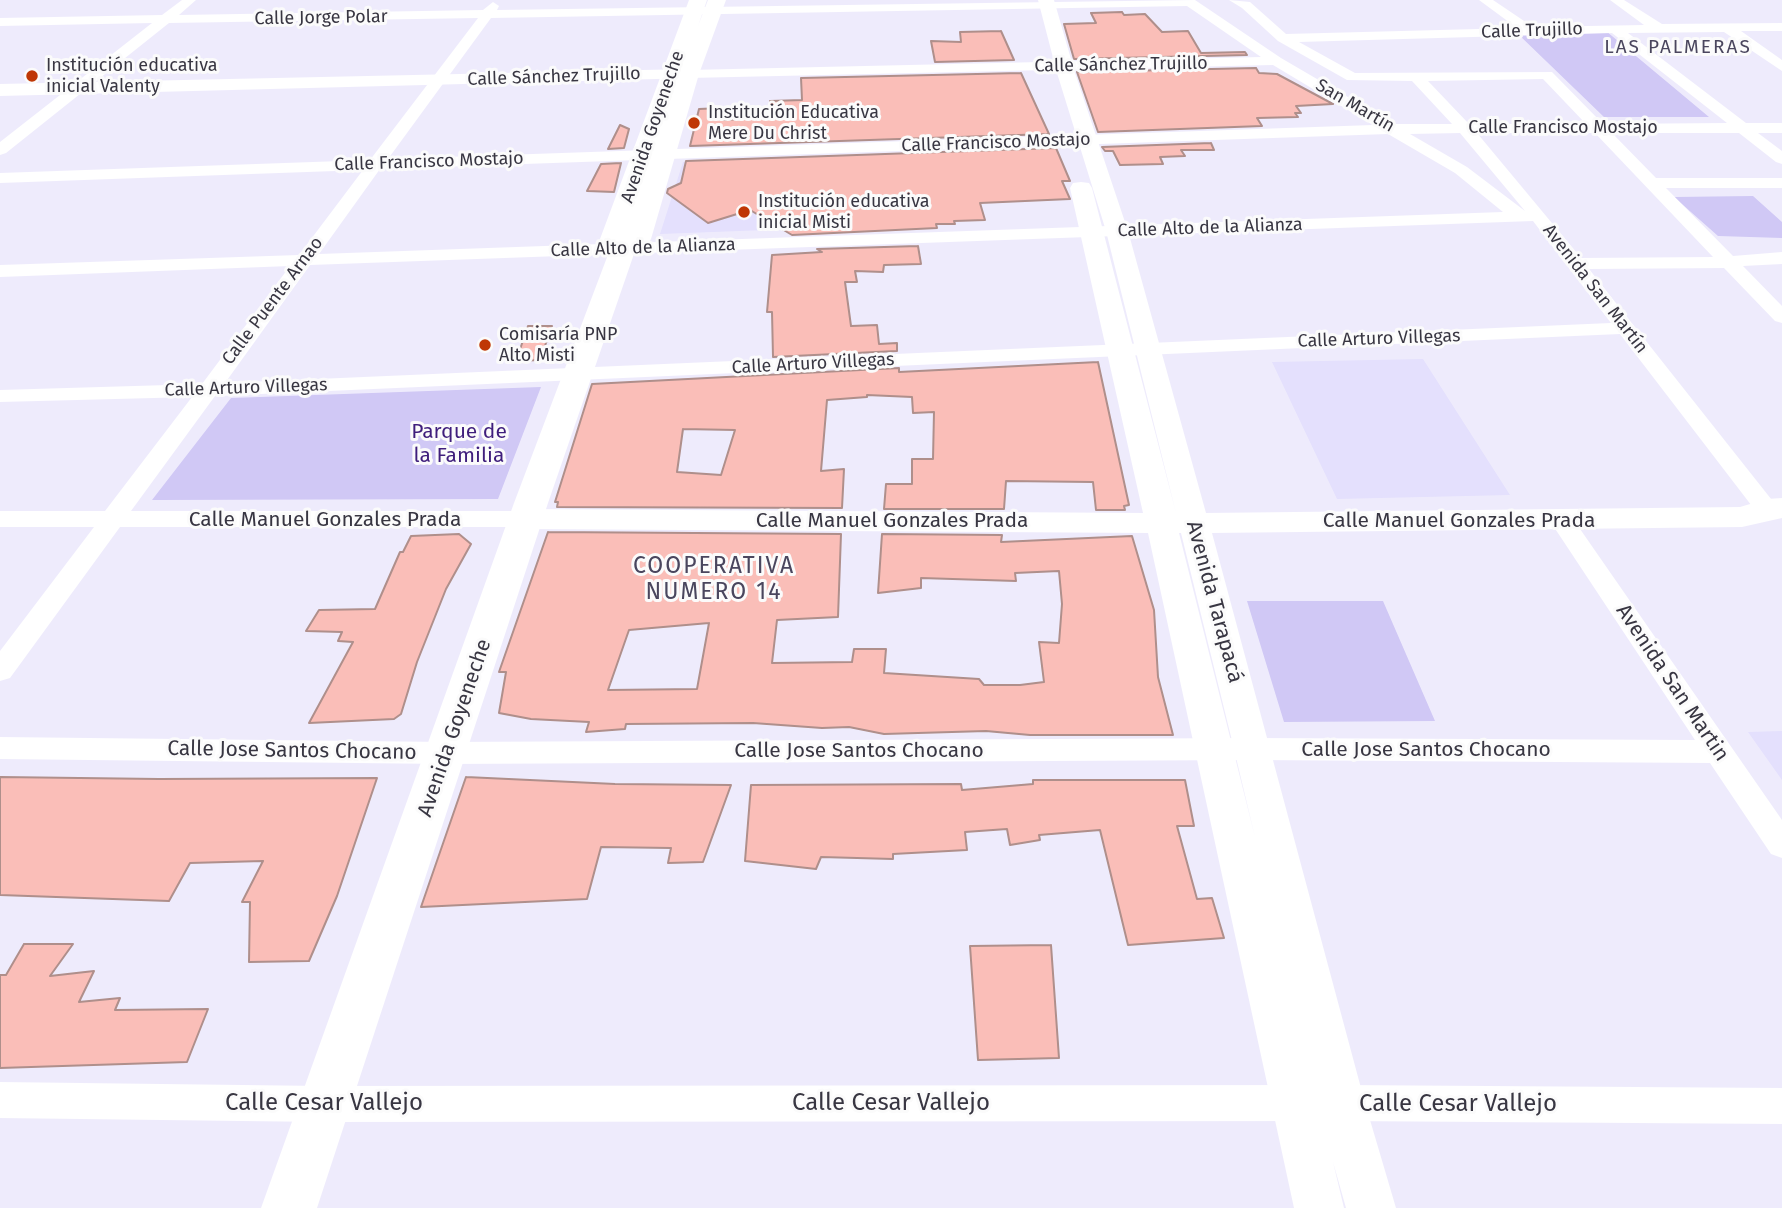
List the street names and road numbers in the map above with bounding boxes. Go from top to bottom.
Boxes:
street label: Calle Jorge Polar [254,6,388,30]
street label: Calle Trujillo [1481,18,1583,44]
street label: Avenida Goyeneche [617,48,689,206]
street label: Calle Sánchez Trujillo [1034,53,1208,77]
street label: Calle Sánchez Trujillo [467,63,641,91]
street label: San Martín [1312,75,1398,137]
street label: Calle Francisco Mostajo [1468,117,1658,139]
street label: Calle Francisco Mostajo [901,129,1091,157]
street label: Calle Francisco Mostajo [334,148,524,176]
street label: Calle Alto de la Alianza [1117,214,1303,242]
street label: Avenida San Martín [1538,220,1652,358]
street label: Calle Puente Arnao [218,233,328,369]
street label: Calle Alto de la Alianza [550,234,736,262]
street label: Calle Arturo Villegas [1297,325,1461,353]
street label: Calle Arturo Villegas [731,349,895,379]
street label: Calle Arturo Villegas [164,374,328,402]
street label: Calle Manuel Gonzales Prada [189,507,461,533]
street label: Calle Manuel Gonzales Prada [756,508,1028,534]
street label: Calle Manuel Gonzales Prada [1323,508,1595,534]
street label: Avenida Tarapacá [1180,518,1248,686]
street label: Avenida San Martin [1610,600,1734,766]
street label: Avenida Goyeneche [413,636,497,820]
street label: Calle Jose Santos Chocano [167,736,417,766]
street label: Calle Jose Santos Chocano [1301,737,1551,763]
street label: Calle Jose Santos Chocano [734,738,984,764]
street label: Calle Cesar Vallejo [225,1089,423,1117]
street label: Calle Cesar Vallejo [792,1089,990,1117]
street label: Calle Cesar Vallejo [1359,1090,1557,1118]

